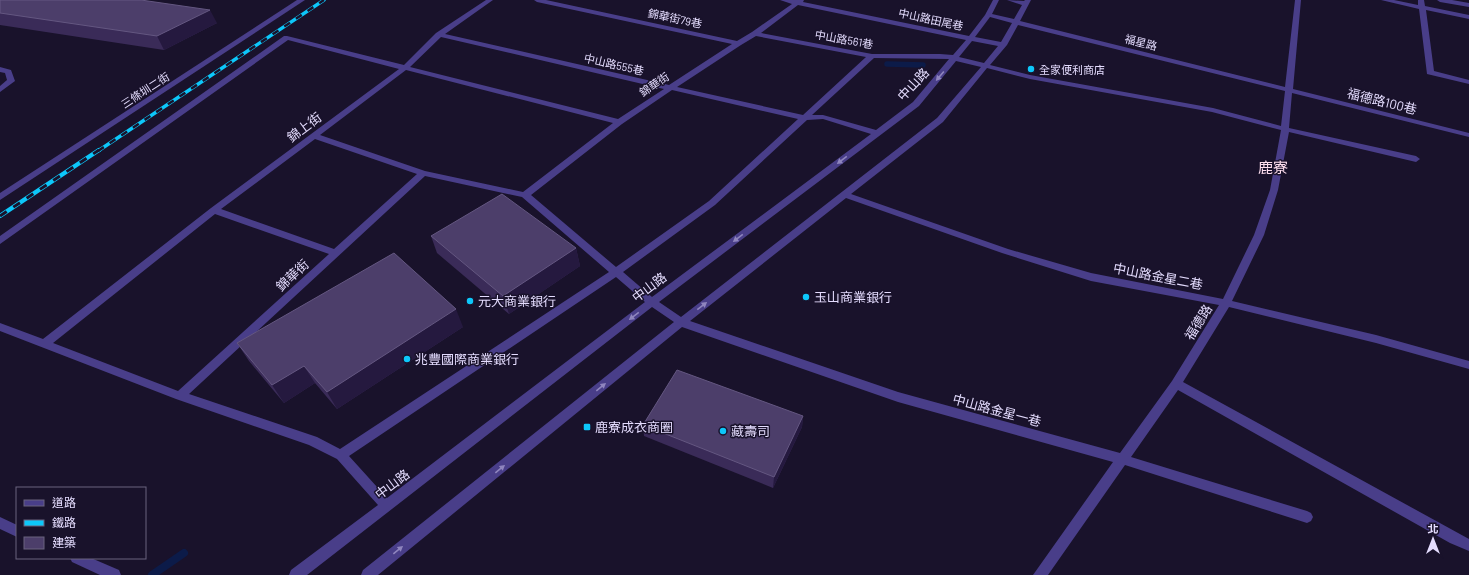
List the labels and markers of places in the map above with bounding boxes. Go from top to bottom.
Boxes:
place label: 全家便利商店 [1039,63,1105,76]
marker: 全家便利商店 [1026,64,1036,74]
place label: 玉山商業銀行 [814,289,892,305]
marker: 玉山商業銀行 [801,292,811,302]
place label: 元大商業銀行 [478,293,556,309]
marker: 元大商業銀行 [465,296,475,306]
place label: 兆豐國際商業銀行 [415,351,519,367]
marker: 兆豐國際商業銀行 [402,354,412,364]
place label: 鹿寮成衣商圈 [595,419,673,435]
marker: 鹿寮成衣商圈 [582,422,592,432]
place label: 藏壽司 [731,423,770,439]
marker: 藏壽司 [718,426,728,436]

